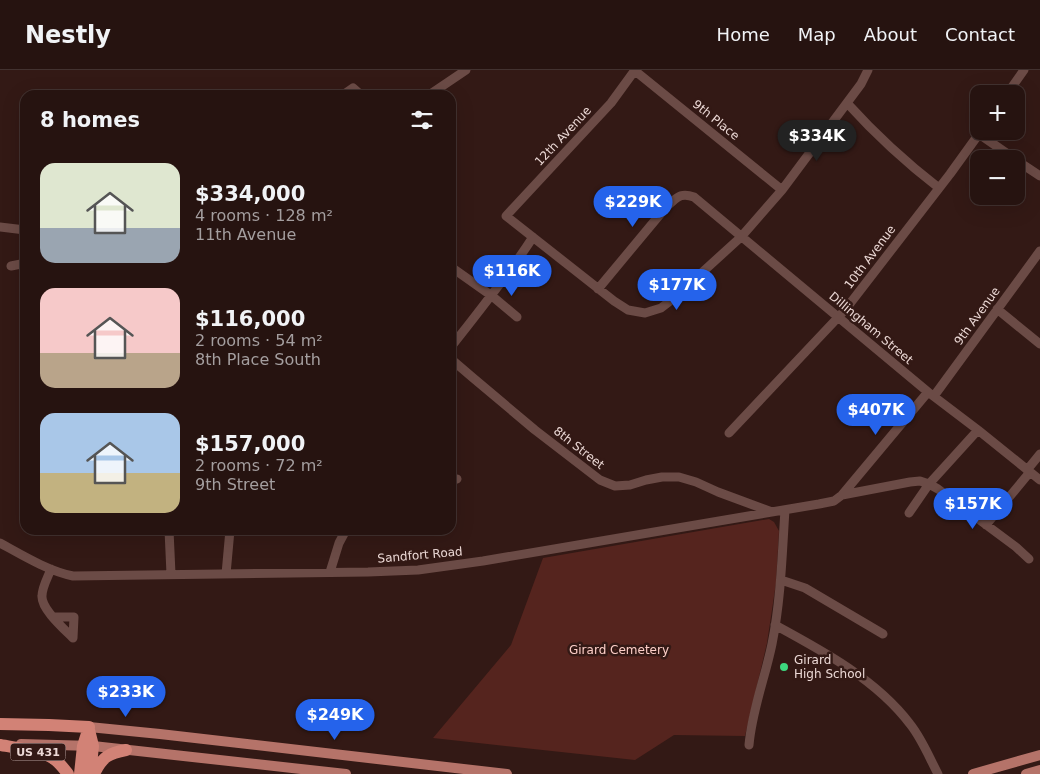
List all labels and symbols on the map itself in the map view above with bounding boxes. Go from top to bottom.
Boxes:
street label: 9th Place [690,97,742,143]
street label: 12th Avenue [532,103,594,169]
pin: $334K [782,119,852,162]
pin: $229K [598,186,668,228]
street label: 10th Avenue [842,222,898,292]
pin: $116K [477,254,547,297]
pin: $177K [642,268,712,311]
street label: 9th Avenue [951,284,1003,348]
street label: Dillingham Street [826,289,916,367]
pin: $407K [841,394,911,436]
street label: 8th Street [551,424,607,472]
pin: $157K [938,488,1008,530]
street label: Sandfort Road [377,544,463,566]
park label: Girard Cemetery [569,643,669,657]
place label: Girard High School [794,653,865,681]
marker: Girard High School [778,661,790,673]
pin: $233K [91,676,161,718]
pin: $249K [300,698,370,741]
road number: US 431 [10,744,66,760]

